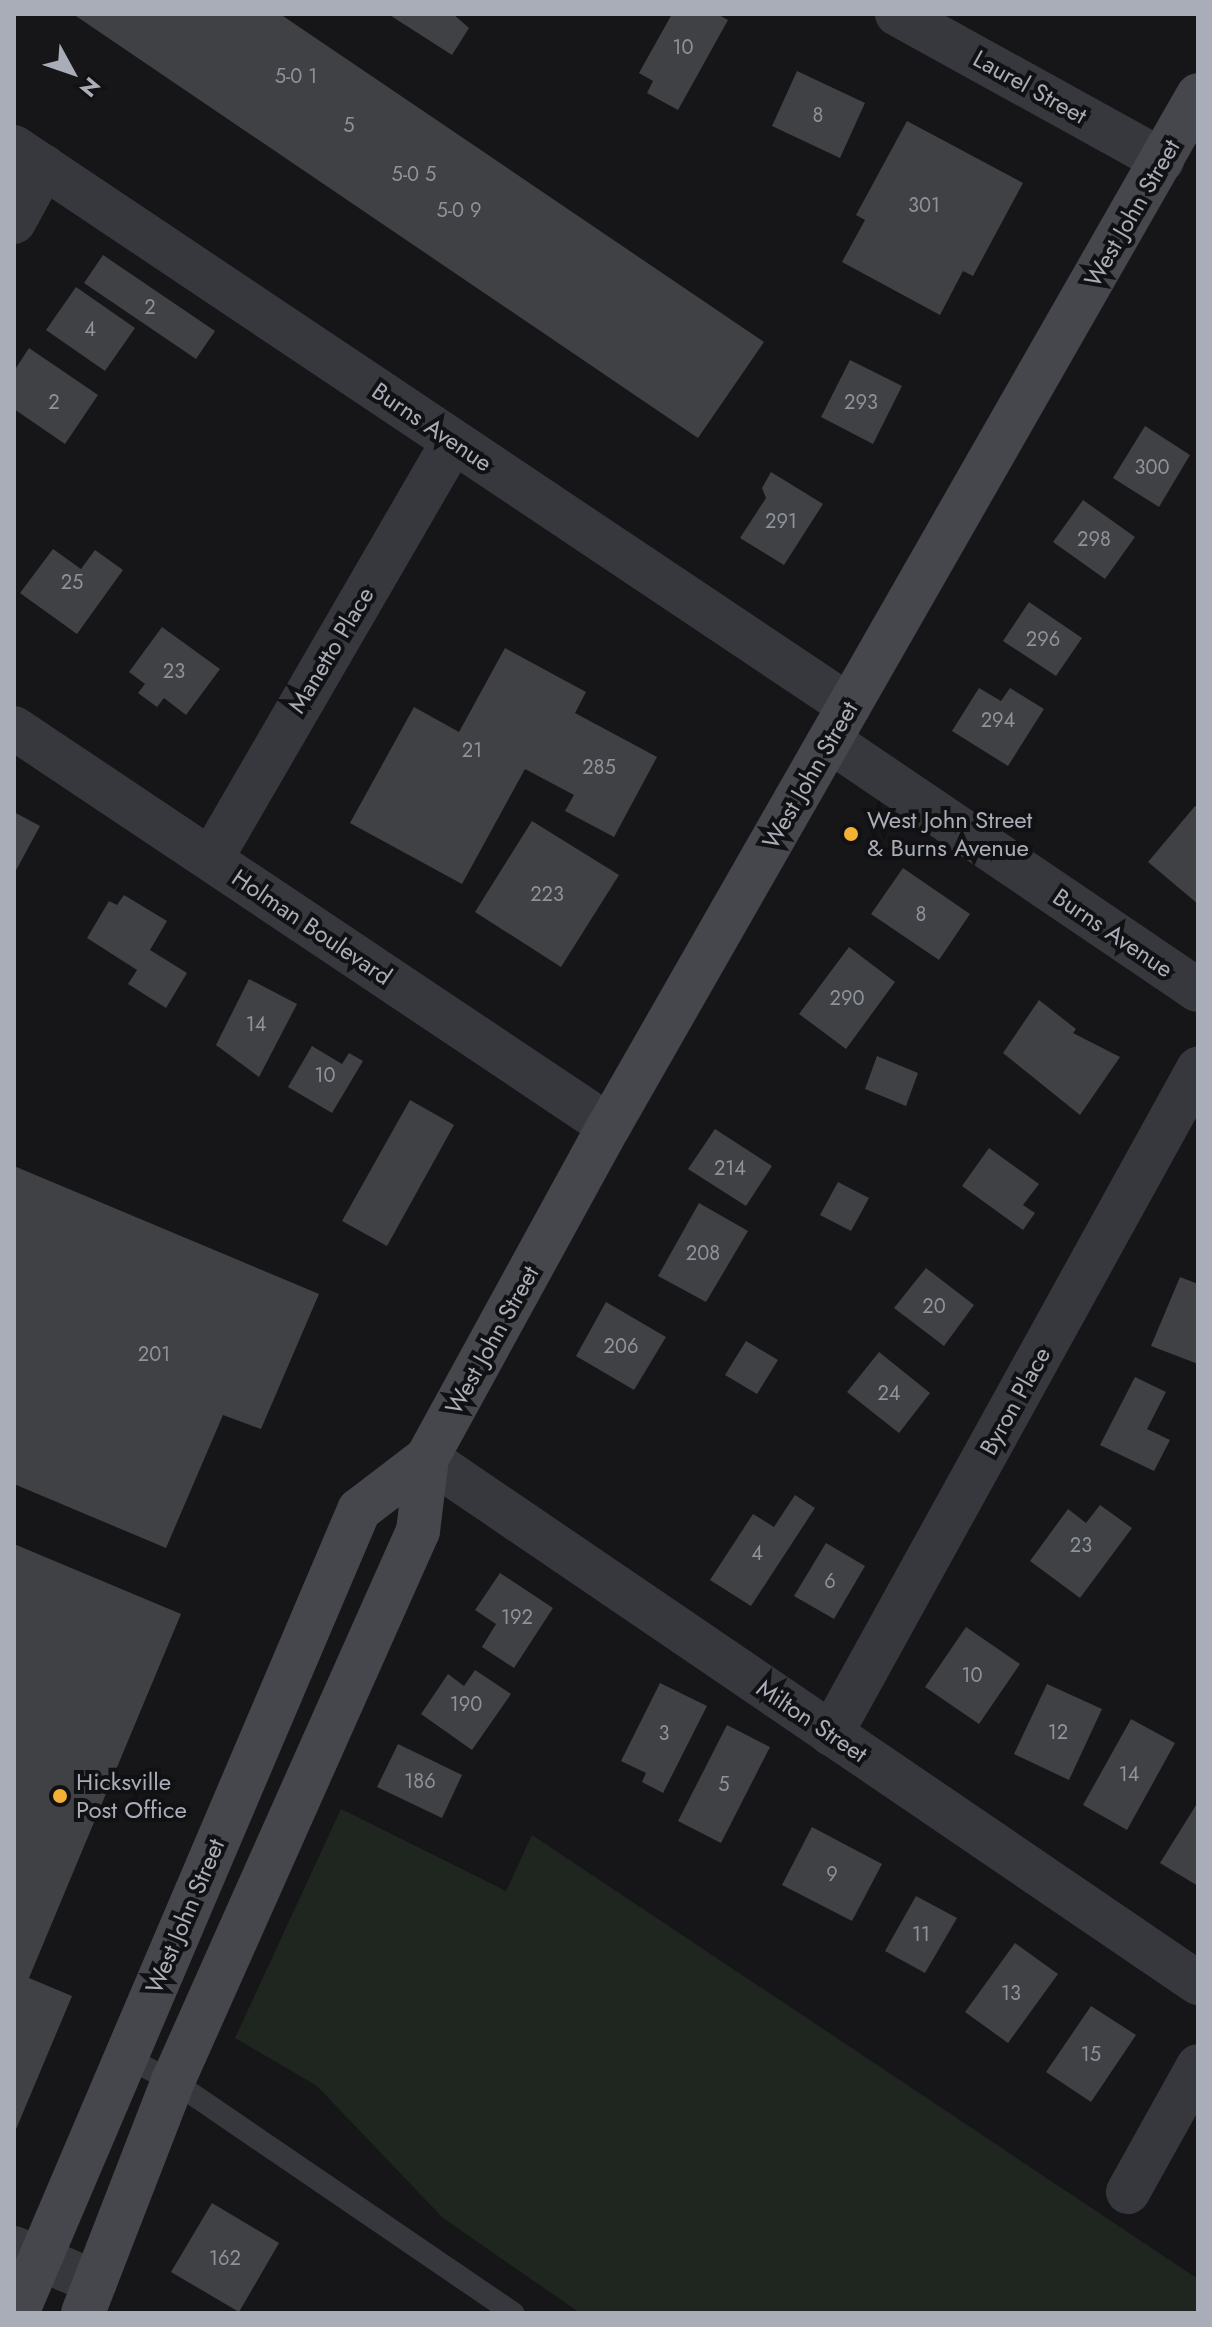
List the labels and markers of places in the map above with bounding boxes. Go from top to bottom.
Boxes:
place label: West John Street & Burns Avenue [867,806,1032,862]
marker: West John Street & Burns Avenue [842,825,860,843]
place label: Hicksville Post Office [76,1768,187,1824]
marker: Hicksville Post Office [51,1787,69,1805]

